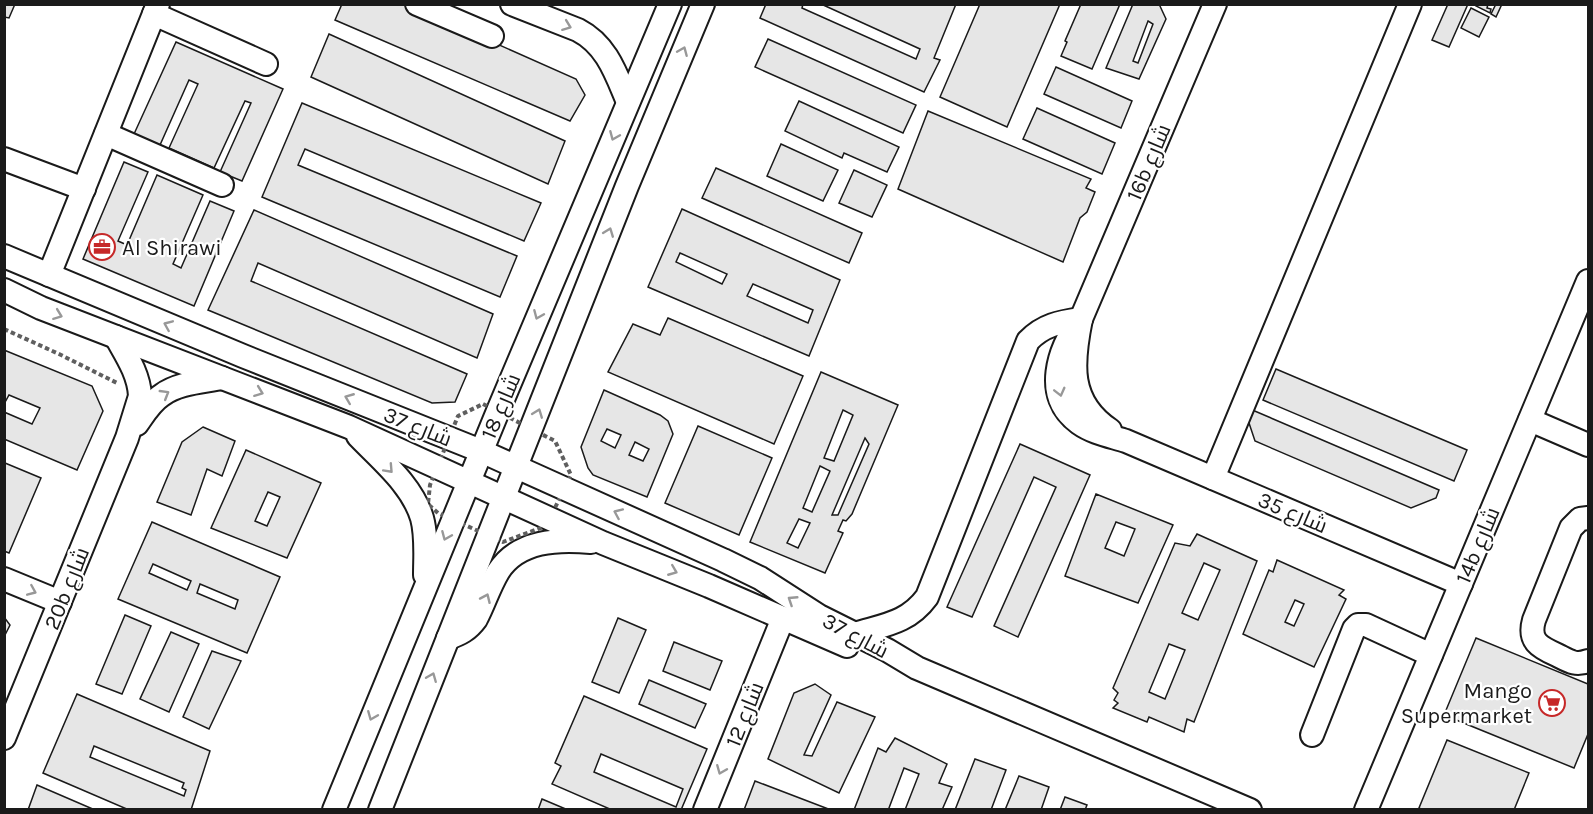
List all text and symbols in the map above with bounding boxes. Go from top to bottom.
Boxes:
one-way arrow [561,19,571,32]
one-way arrow [676,47,688,58]
street label: 16b شارع [1121,120,1178,205]
one-way arrow [609,129,621,140]
one-way arrow [602,227,615,237]
office icon: Al Shirawi [87,232,117,262]
place label: Al Shirawi [122,235,222,261]
one-way arrow [52,307,63,320]
one-way arrow [533,309,545,320]
one-way arrow [163,320,174,332]
street label: شارع 18 [476,370,527,443]
one-way arrow [253,385,264,397]
one-way arrow [1052,387,1065,397]
one-way arrow [159,389,169,401]
one-way arrow [344,393,355,405]
street label: شارع 37 [379,402,455,453]
one-way arrow [531,408,543,419]
one-way arrow [382,461,393,472]
street label: شارع 35 [1253,487,1331,540]
street label: 14b شارع [1450,503,1507,588]
one-way arrow [613,508,624,520]
one-way arrow [441,529,453,540]
street label: 20b شارع [39,543,96,634]
one-way arrow [667,564,678,577]
one-way arrow [26,583,37,595]
one-way arrow [479,593,491,604]
one-way arrow [788,595,798,607]
street label: شارع 37 [818,608,893,665]
one-way arrow [425,672,437,683]
street label: شارع 12 [720,678,771,751]
place label: Mango Supermarket [1401,678,1532,729]
supermarket icon: Mango Supermarket [1537,688,1567,718]
one-way arrow [367,709,379,720]
one-way arrow [716,764,729,774]

